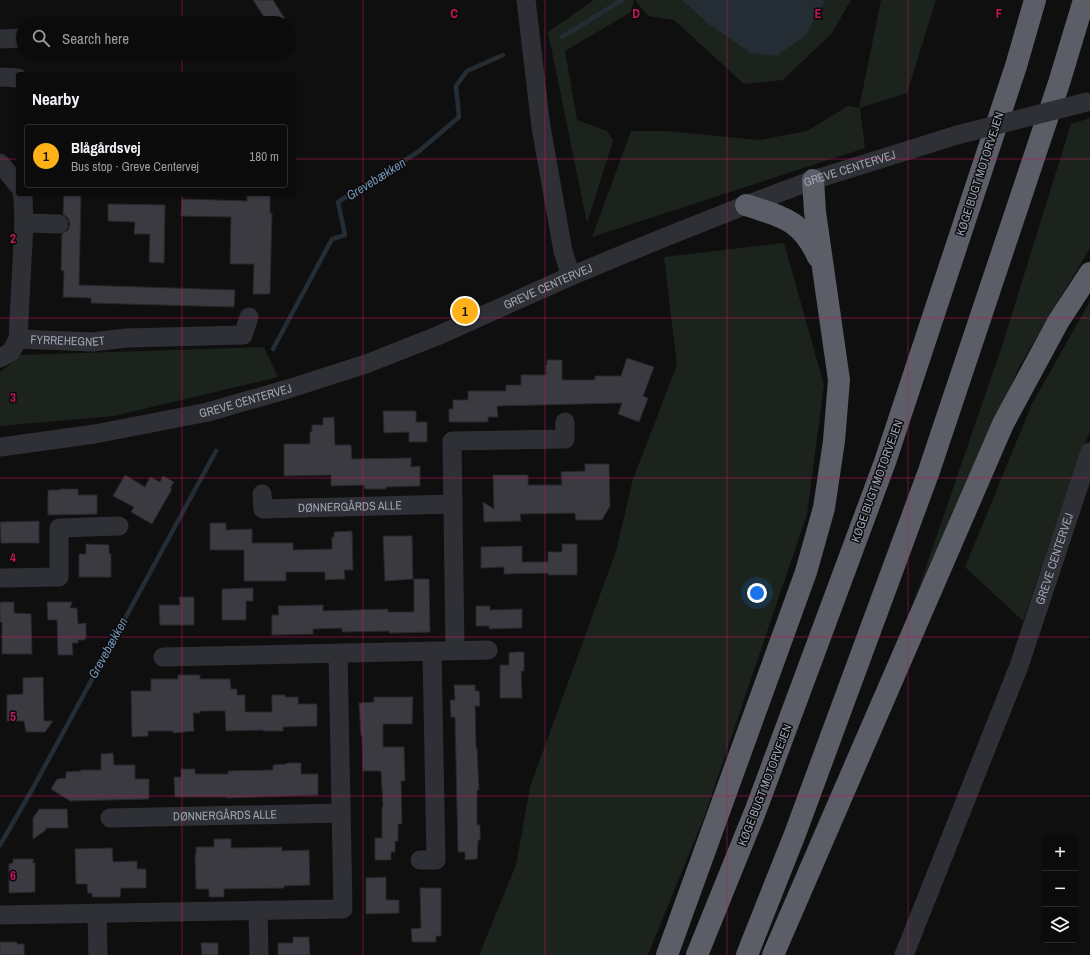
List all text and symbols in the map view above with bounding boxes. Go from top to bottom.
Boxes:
text: C [450,5,458,22]
text: D [632,5,640,22]
text: E [814,5,822,22]
text: F [996,5,1003,22]
search box [16,16,296,60]
icon: search [30,27,52,49]
text: Search here [62,28,129,49]
text: Nearby [32,87,79,110]
street label: KØGE BUGT MOTORVEJEN [952,110,1008,238]
text: Blågårdsvej [71,137,141,158]
street label: GREVE CENTERVEJ [801,147,898,191]
text: 1 [43,148,49,165]
text: 180 m [249,148,279,165]
water label: Grevebækken [343,154,409,204]
text: Bus stop · Greve Centervej [71,158,199,175]
text: 2 [10,230,16,247]
street label: GREVE CENTERVEJ [501,260,595,313]
pin: 1 [452,296,478,326]
street label: FYRREHEGNET [30,332,106,350]
street label: GREVE CENTERVEJ [198,380,294,422]
text: 3 [10,389,16,406]
street label: KØGE BUGT MOTORVEJEN [847,418,907,544]
street label: DØNNERGÅRDS ALLE [298,497,402,516]
street label: GREVE CENTERVEJ [1032,511,1077,607]
text: 4 [10,549,16,566]
your location [747,583,767,603]
water label: Grevebækken [84,615,132,681]
text: 5 [10,708,16,725]
street label: KØGE BUGT MOTORVEJEN [734,722,796,848]
street label: DØNNERGÅRDS ALLE [173,806,277,825]
map controls [1042,835,1078,943]
button: + [1042,835,1078,871]
text: 6 [10,867,16,884]
button: − [1042,871,1078,907]
button: layers [1042,907,1078,943]

